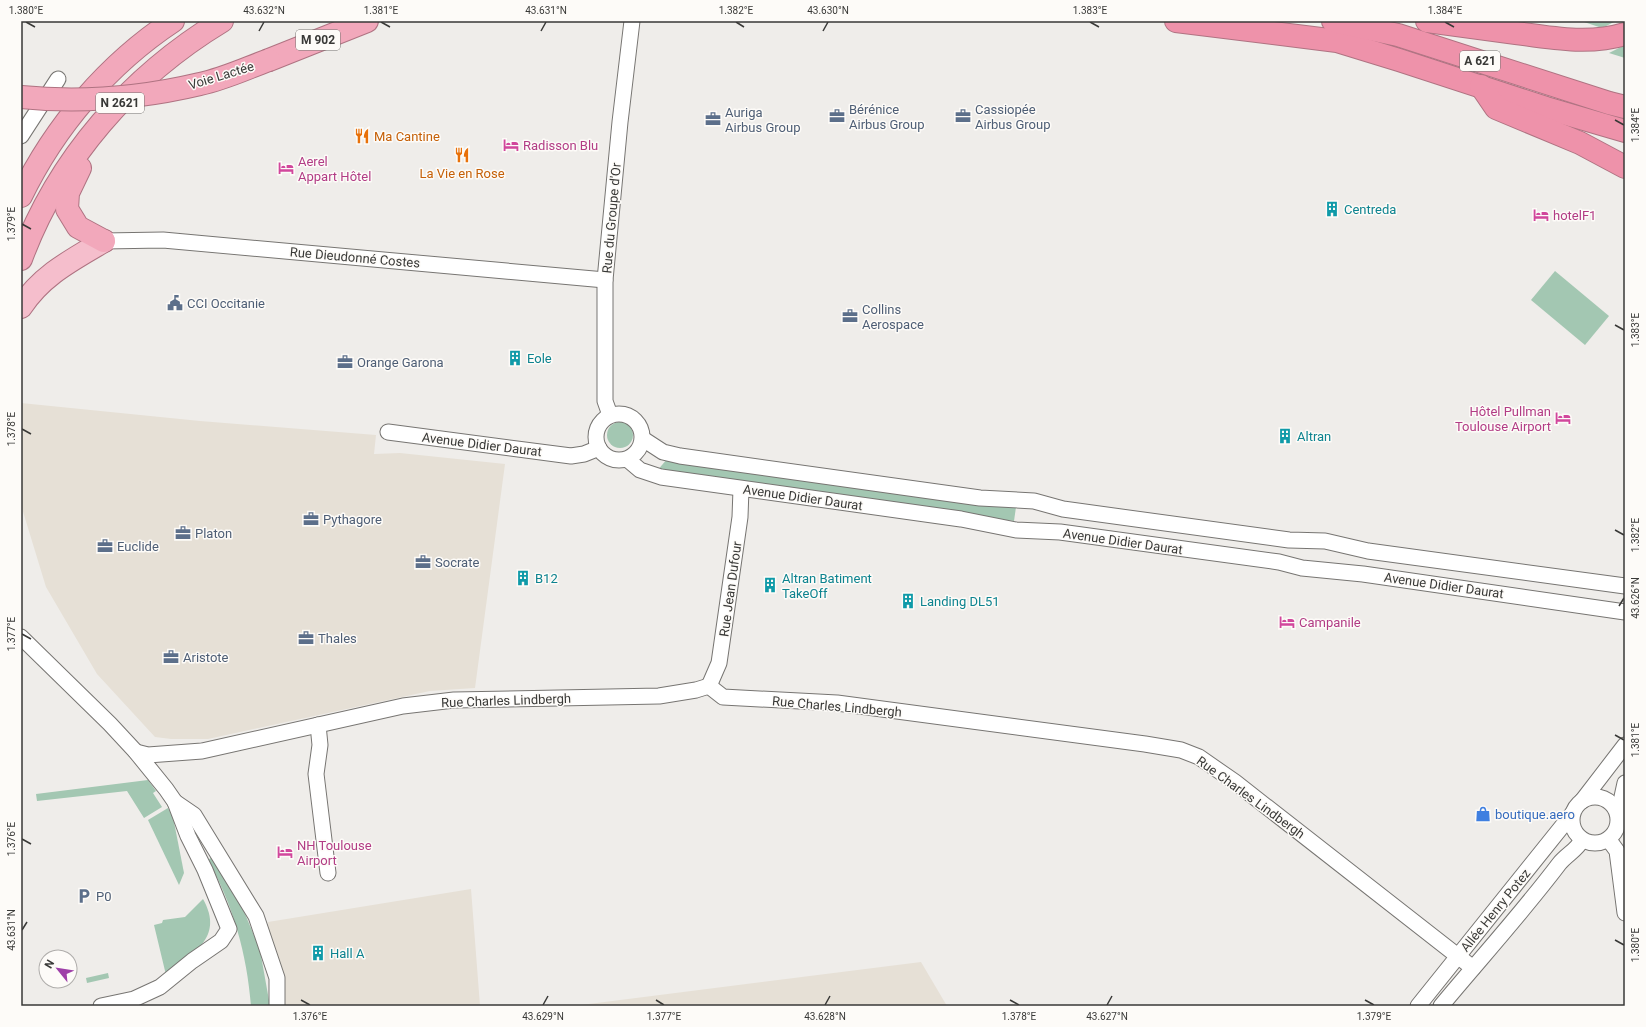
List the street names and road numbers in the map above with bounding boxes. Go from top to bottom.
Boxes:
road number: M 902 [296,30,340,50]
road number: A 621 [1460,51,1500,71]
street label: Voie Lactée [187,58,256,93]
road number: N 2621 [96,93,144,113]
street label: Rue du Groupe d'Or [599,161,624,274]
street label: Rue Dieudonné Costes [289,244,421,271]
street label: Avenue Didier Daurat [421,430,543,459]
street label: Avenue Didier Daurat [742,482,864,513]
street label: Avenue Didier Daurat [1062,526,1184,557]
street label: Rue Jean Dufour [716,540,745,638]
street label: Avenue Didier Daurat [1383,570,1505,601]
street label: Rue Charles Lindbergh [441,691,571,710]
street label: Rue Charles Lindbergh [772,693,902,720]
street label: Rue Charles Lindbergh [1194,753,1308,842]
street label: Allée Henry Potez [1457,865,1534,955]

